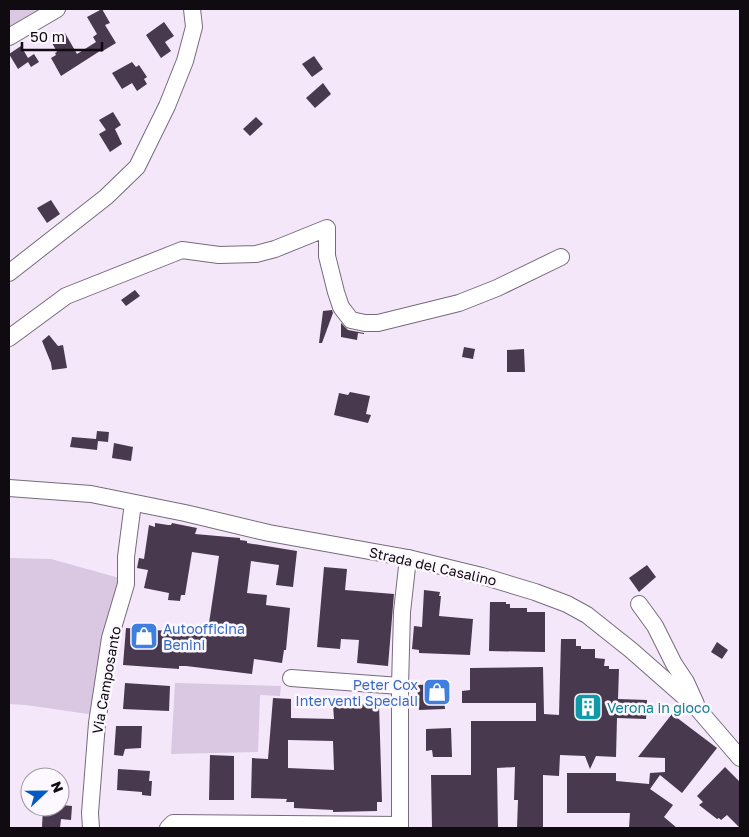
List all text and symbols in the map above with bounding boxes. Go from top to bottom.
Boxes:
scale bar [22,20,102,52]
text: 50 m [30,27,65,45]
street label: Strada del Casalino [368,543,498,589]
place label: Autoofficina Benini [163,620,245,653]
shop icon: Autoofficina Benini [129,621,159,651]
street label: Via Camposanto [88,625,124,735]
place label: Peter Cox Interventi Speciali [295,676,418,709]
shop icon: Peter Cox Interventi Speciali [422,677,452,707]
building icon: Verona in gioco [573,692,603,722]
place label: Verona in gioco [607,699,710,716]
north arrow [20,767,70,817]
text: N [48,779,67,795]

